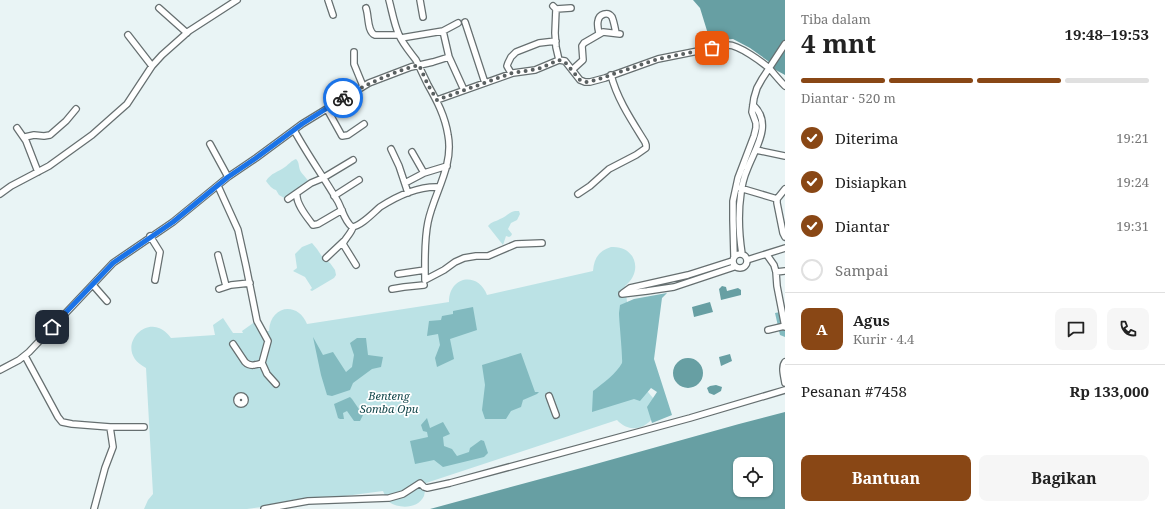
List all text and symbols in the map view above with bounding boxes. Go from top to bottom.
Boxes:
text: Tiba dalam [801,10,871,28]
text: 19:48–19:53 [1065,24,1149,44]
text: 4 mnt [801,25,876,61]
pin [695,31,729,65]
icon: bag [701,37,723,59]
courier [323,78,363,118]
icon: bike [332,87,354,109]
text: Diantar · 520 m [801,89,896,107]
icon: check [801,127,823,149]
text: Diterima [835,128,899,148]
text: 19:21 [1116,129,1149,147]
icon: check [801,171,823,193]
text: Disiapkan [835,172,907,192]
text: 19:24 [1116,173,1149,191]
icon: check [801,215,823,237]
text: Diantar [835,216,890,236]
text: 19:31 [1116,217,1149,235]
text: Sampai [835,260,888,280]
button: chat [1055,308,1097,350]
button: phone [1107,308,1149,350]
pin [35,310,69,344]
text: Agus [853,310,890,330]
icon: home [41,316,63,338]
text: A [816,319,828,339]
text: Kurir · 4.4 [853,330,914,348]
text: Pesanan #7458 [801,381,907,401]
text: Rp 133,000 [1069,381,1149,401]
park label: Benteng Somba Opu [360,388,419,416]
button: Bantuan [801,455,971,501]
button: Bagikan [979,455,1149,501]
map controls [733,457,773,497]
button: locate [733,457,773,497]

